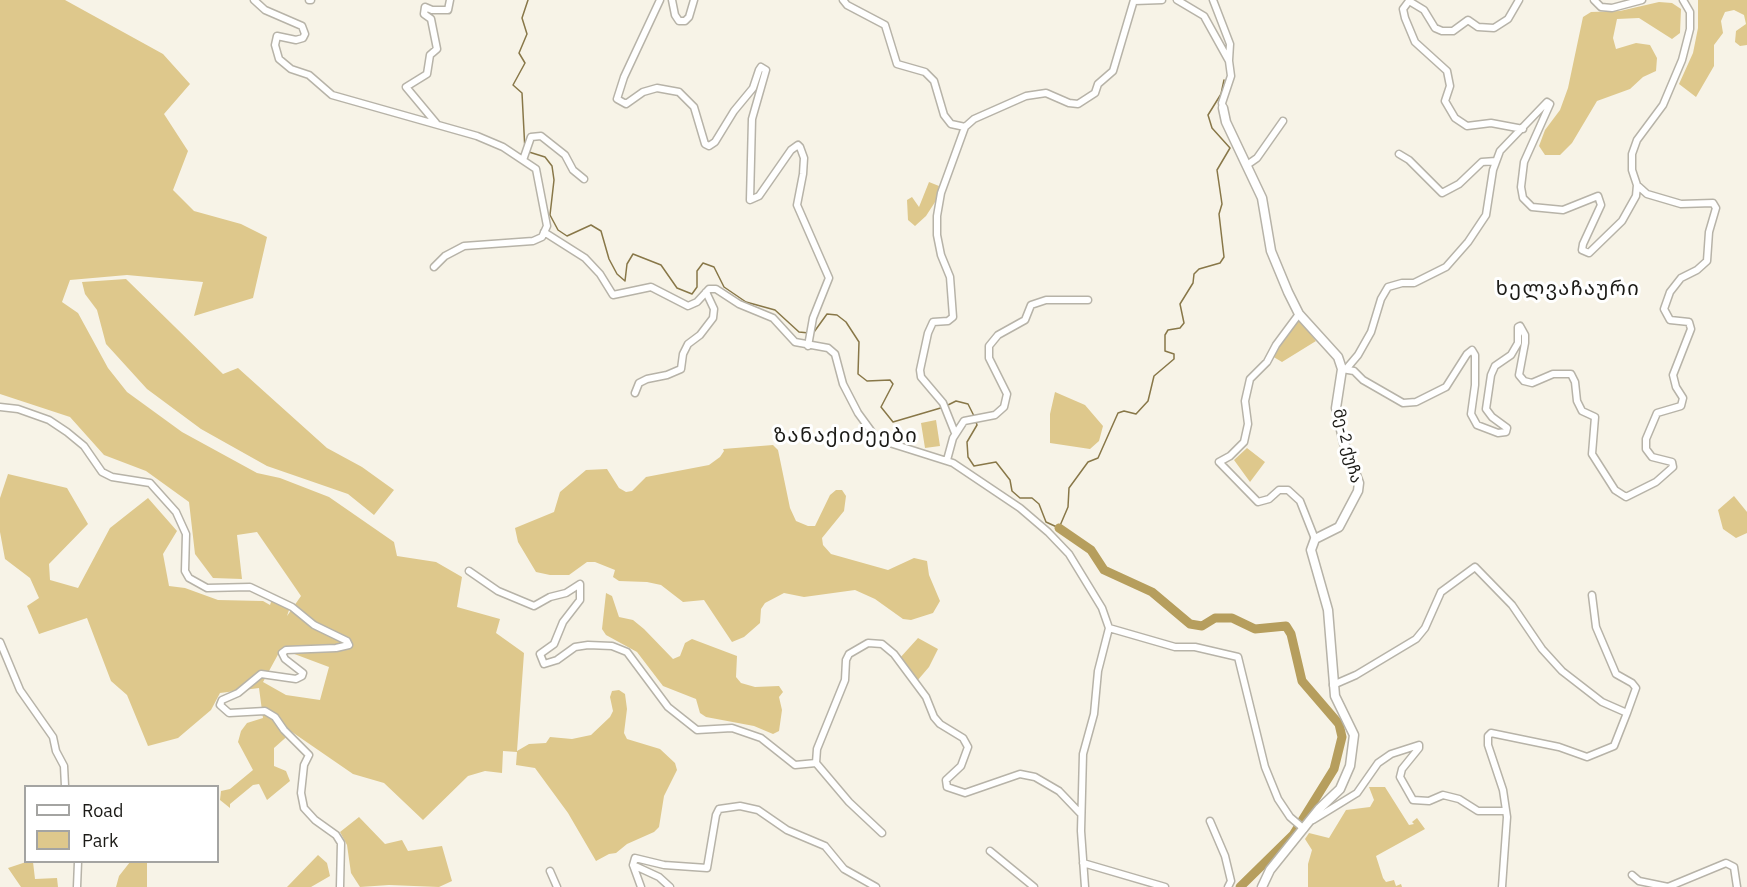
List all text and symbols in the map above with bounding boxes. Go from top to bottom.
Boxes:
district label: ხელვაჩაური [1496,277,1640,301]
street label: მე-2 ქუჩა [1329,407,1365,485]
district label: ზანაქიძეები [774,424,918,448]
legend [24,785,219,863]
text: Road [82,799,123,822]
text: Park [82,829,118,852]

